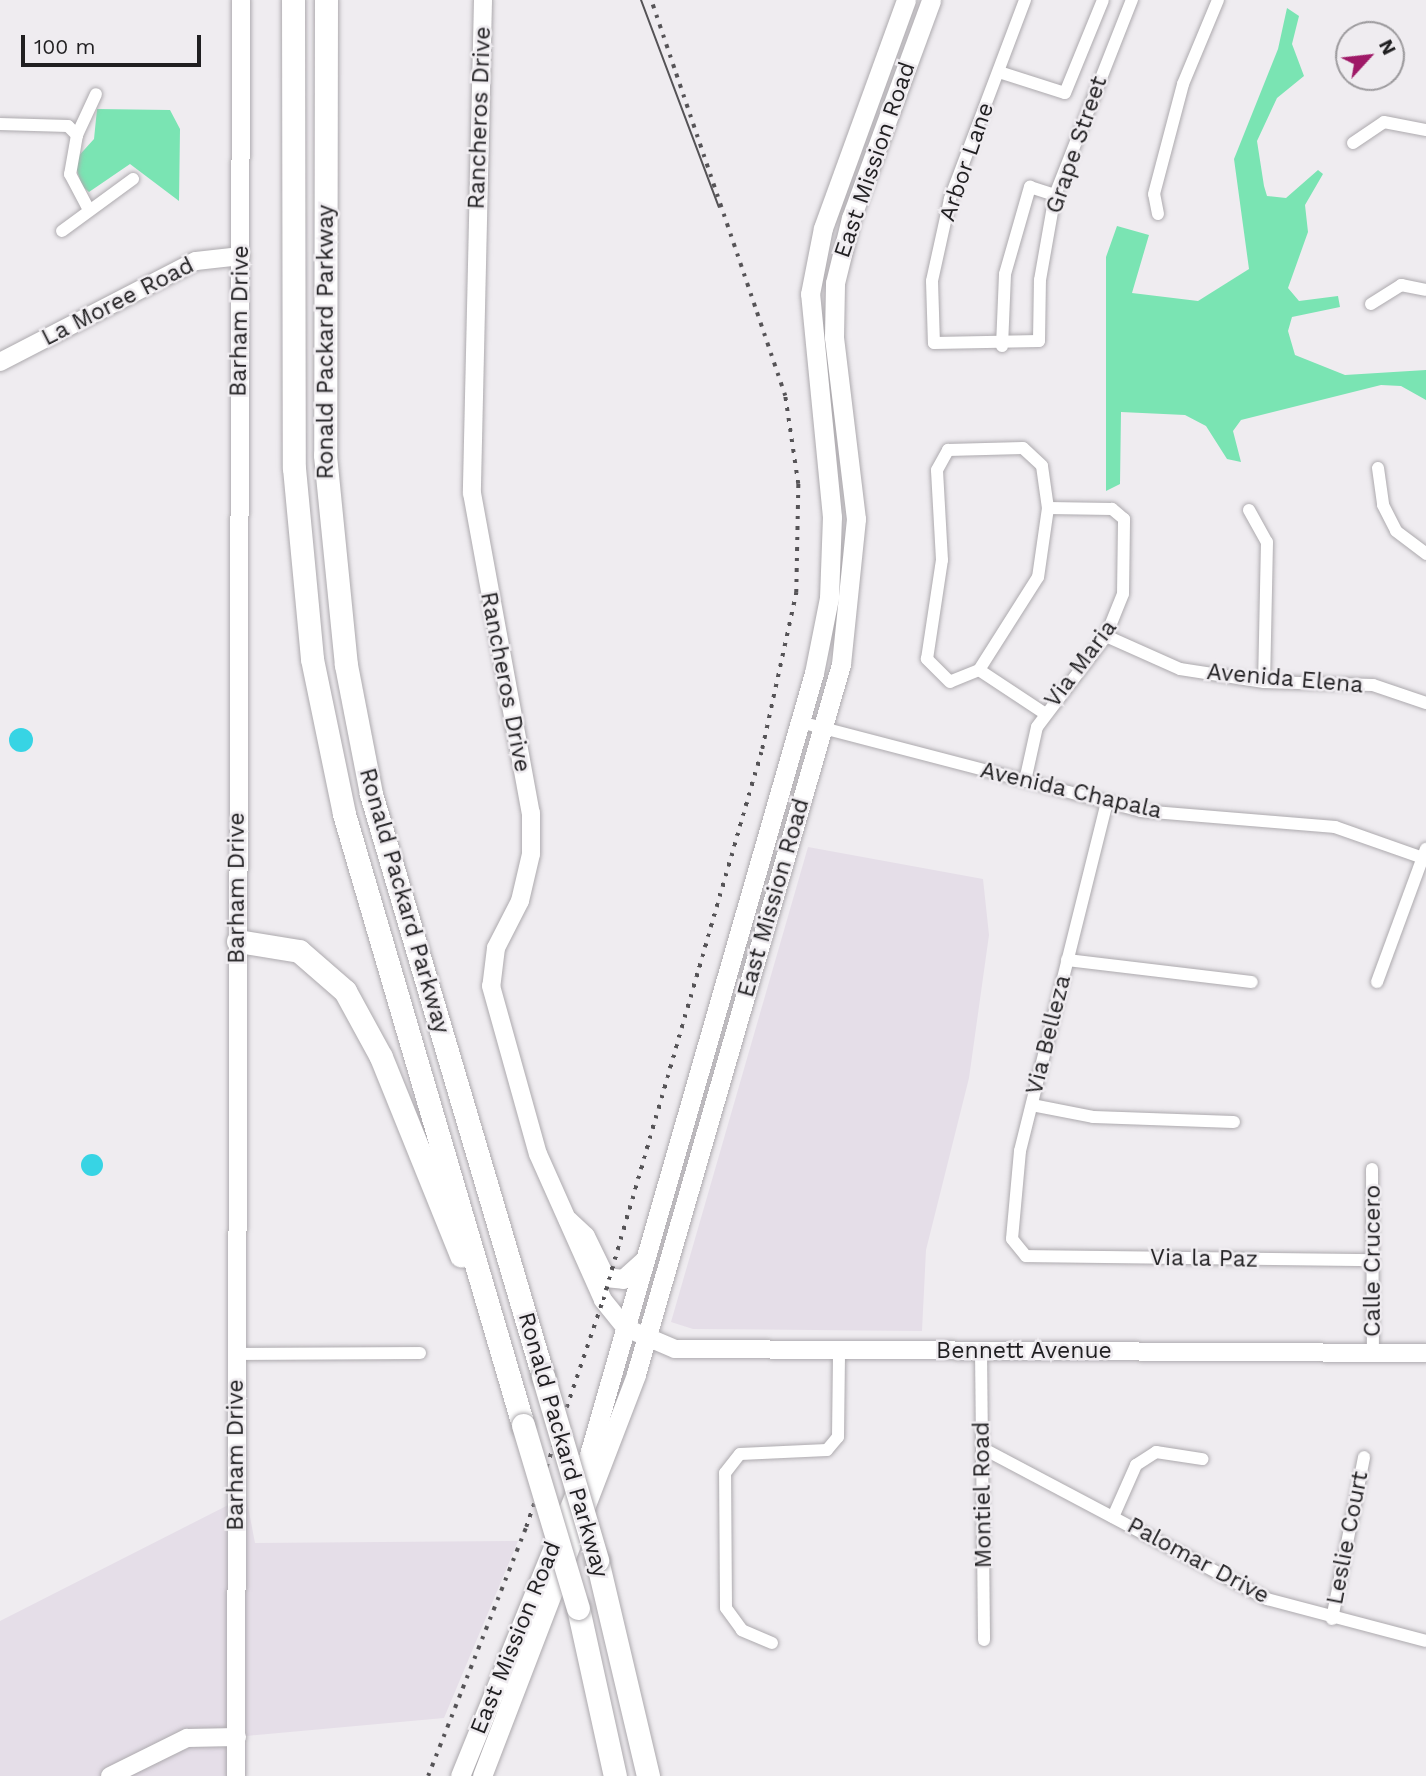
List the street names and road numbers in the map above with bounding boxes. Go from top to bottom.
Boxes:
street label: Rancheros Drive [463,26,497,210]
street label: East Mission Road [829,58,921,262]
street label: Grape Street [1041,73,1113,217]
street label: Arbor Lane [934,99,1000,225]
street label: Ronald Packard Parkway [312,205,340,479]
street label: Barham Drive [225,245,255,397]
street label: La Moree Road [37,252,199,352]
street label: Rancheros Drive [474,590,536,774]
street label: Via Maria [1039,615,1123,713]
street label: Avenida Elena [1205,658,1365,700]
street label: Avenida Chapala [977,757,1165,825]
street label: Ronald Packard Parkway [353,765,455,1037]
street label: East Mission Road [732,795,816,1001]
street label: Barham Drive [223,812,251,964]
street label: Via Belleza [1021,972,1077,1098]
street label: Calle Crucero [1359,1185,1387,1337]
street label: Via la Paz [1149,1244,1259,1274]
street label: Ronald Packard Parkway [512,1309,614,1581]
street label: Bennett Avenue [936,1337,1112,1365]
street label: Barham Drive [222,1379,250,1531]
street label: Montiel Road [968,1421,998,1569]
street label: Leslie Court [1322,1469,1374,1607]
street label: Palomar Drive [1122,1512,1274,1610]
street label: East Mission Road [465,1538,567,1738]

